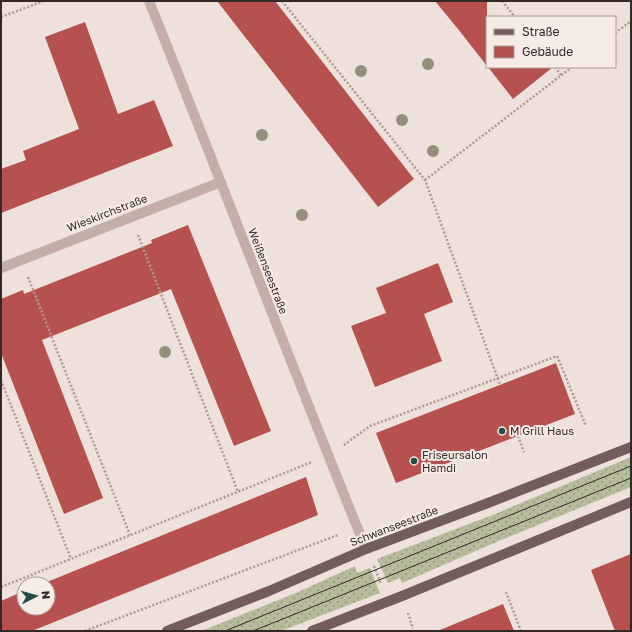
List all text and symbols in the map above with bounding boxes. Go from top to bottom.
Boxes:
legend [486,16,616,68]
text: Straße [522,24,560,39]
text: Gebäude [522,44,573,59]
street label: Wieskirchstraße [65,191,149,234]
street label: Weißenseestraße [246,226,291,316]
place label: M Grill Haus [510,424,574,437]
marker: M Grill Haus [497,426,507,436]
place label: Friseursalon Hamdi [422,448,488,474]
marker: Friseursalon Hamdi [409,456,419,466]
street label: Schwanseestraße [348,503,440,548]
north arrow [16,576,56,616]
text: N [40,590,53,600]

